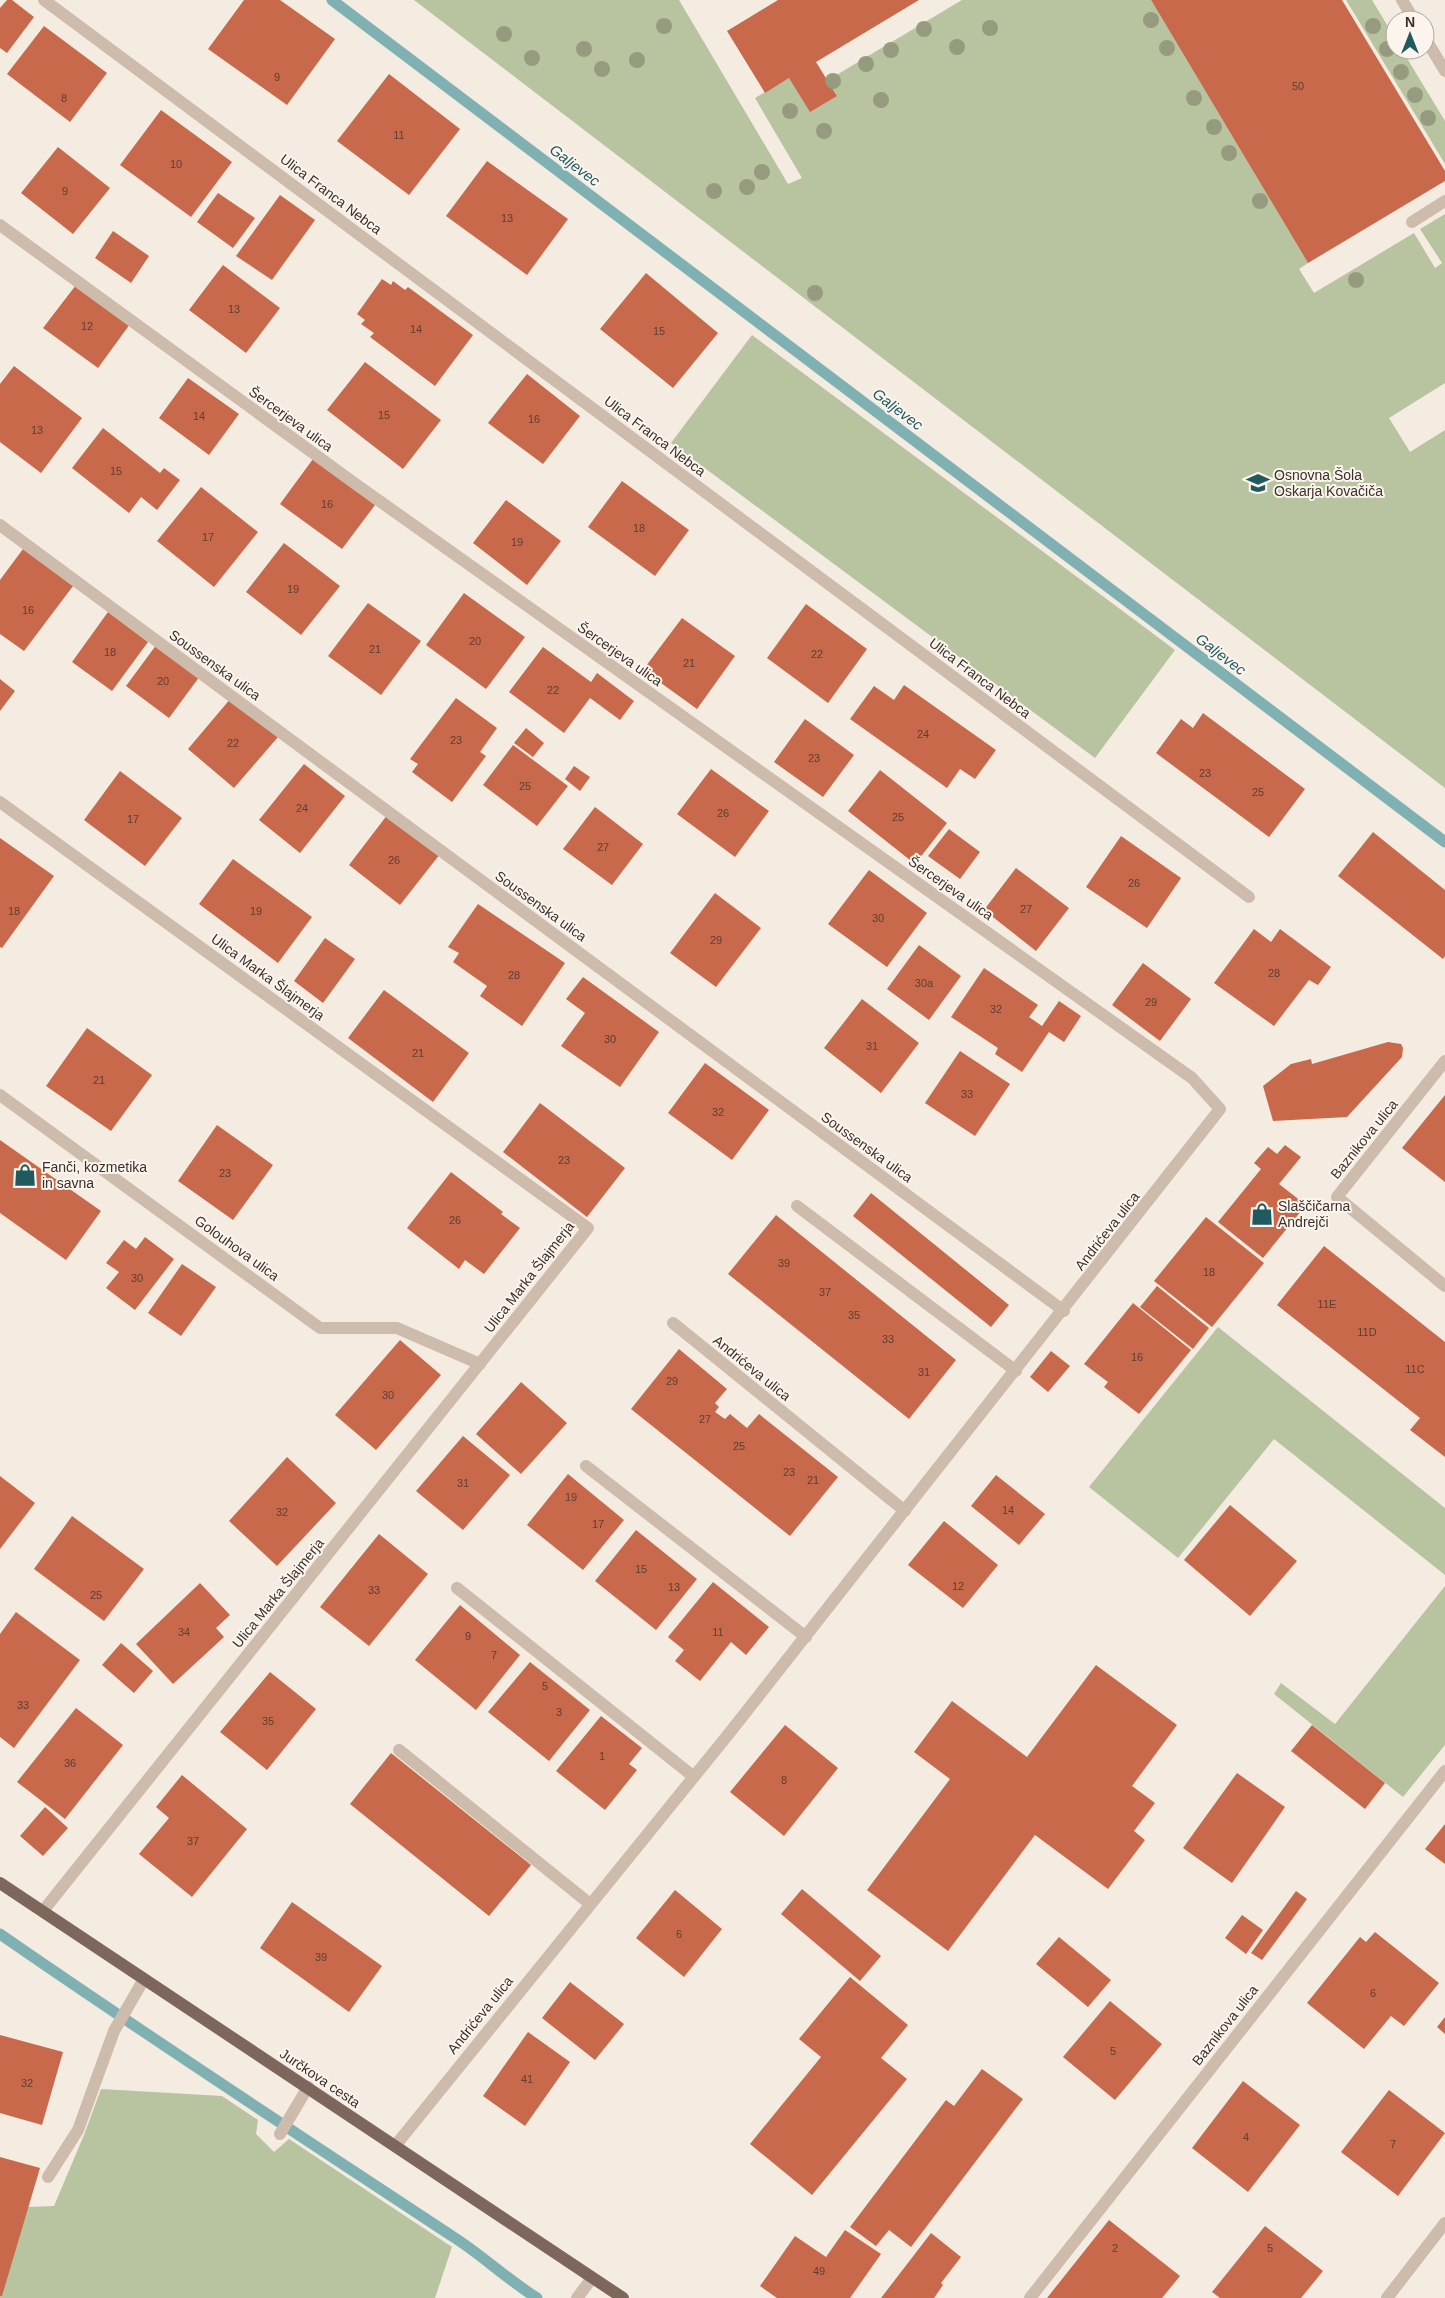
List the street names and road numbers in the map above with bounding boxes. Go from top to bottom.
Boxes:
street label: Ulica Franca Nebca [277,151,385,238]
street label: Šercerjeva ulica [246,383,336,455]
street label: Ulica Franca Nebca [601,393,709,480]
street label: Šercerjeva ulica [575,619,666,689]
street label: Soussenska ulica [166,627,264,704]
street label: Ulica Franca Nebca [926,635,1034,722]
street label: Šercerjeva ulica [906,853,997,923]
street label: Soussenska ulica [492,868,590,945]
street label: Ulica Marka Šlajmerja [208,931,328,1024]
street label: Baznikova ulica [1327,1096,1401,1182]
street label: Soussenska ulica [818,1109,916,1186]
street label: Andrićeva ulica [1071,1189,1143,1273]
street label: Golouhova ulica [192,1212,282,1284]
street label: Ulica Marka Šlajmerja [481,1218,577,1336]
street label: Andrićeva ulica [710,1332,794,1404]
street label: Ulica Marka Šlajmerja [229,1535,327,1651]
street label: Andrićeva ulica [444,1973,516,2057]
street label: Baznikova ulica [1189,1982,1261,2068]
street label: Jurčkova cesta [277,2045,363,2111]

